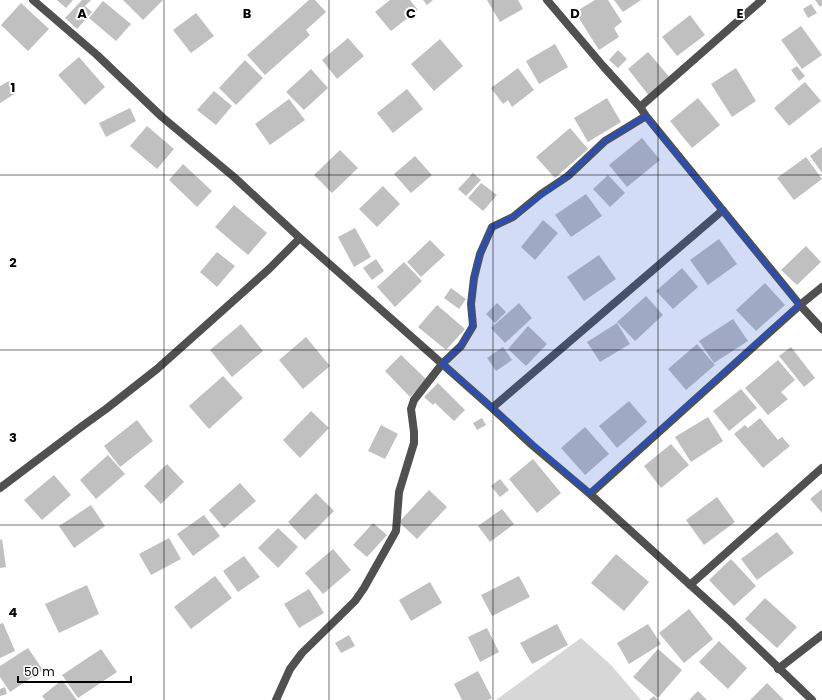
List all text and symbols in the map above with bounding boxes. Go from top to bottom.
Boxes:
text: A [77,4,87,23]
text: B [243,4,252,23]
text: C [406,4,416,23]
text: D [570,4,580,23]
text: E [736,4,744,23]
text: 1 [11,78,15,97]
text: 2 [9,253,17,272]
text: 3 [9,428,17,447]
text: 4 [9,603,18,622]
scale bar [18,658,131,684]
text: 50 m [24,663,55,680]

